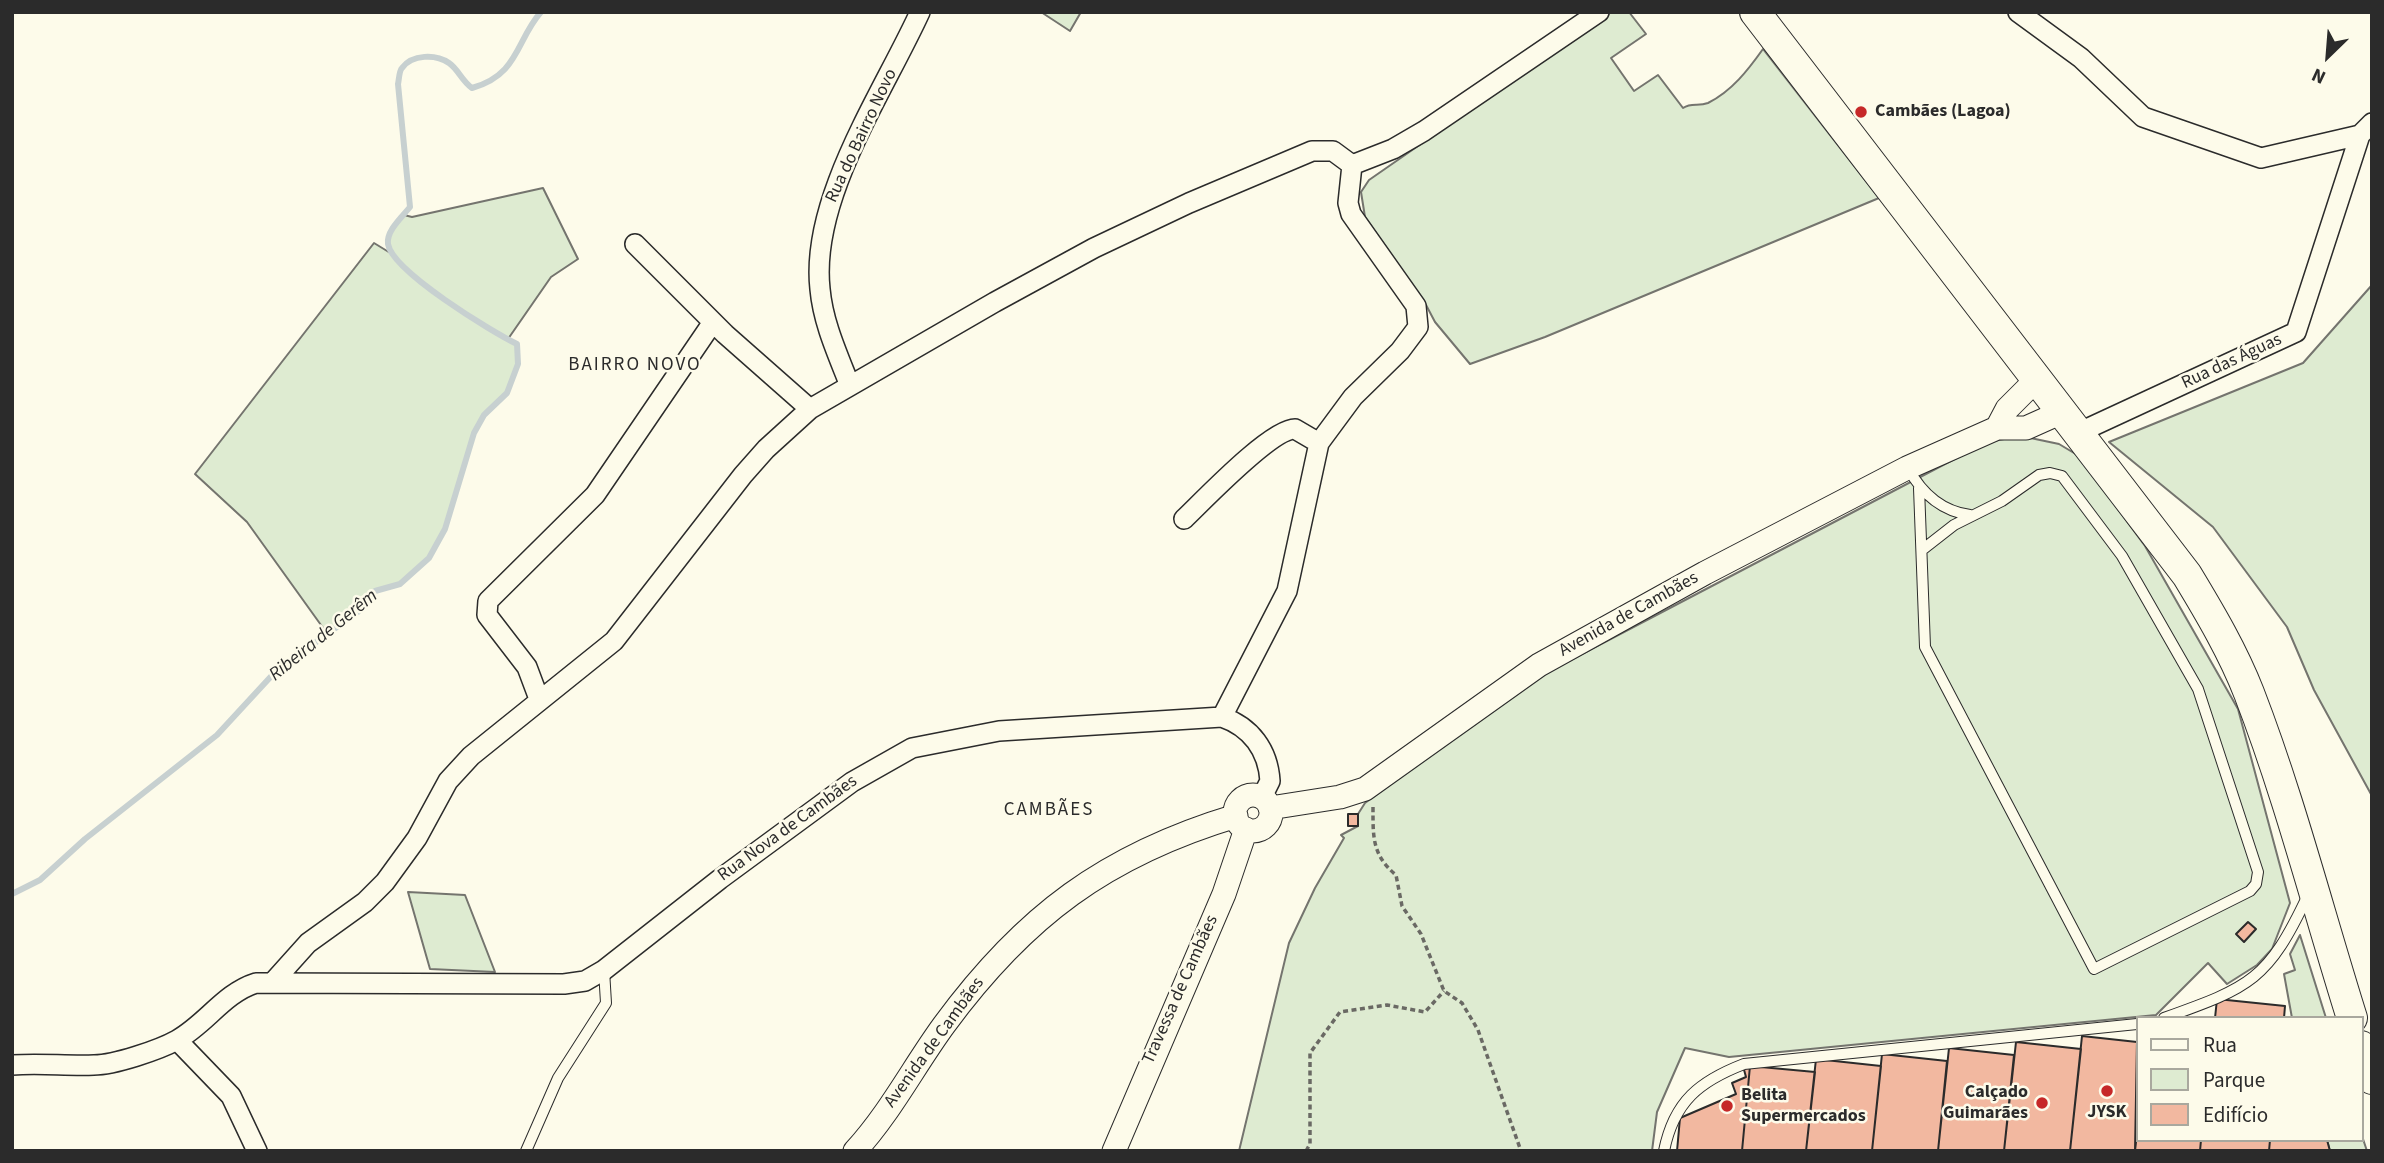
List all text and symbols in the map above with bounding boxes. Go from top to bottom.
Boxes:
north arrow [2293,21,2363,91]
text: N [2307,61,2330,90]
street label: Rua do Bairro Novo [822,66,902,206]
place label: Cambães (Lagoa) [1875,101,2011,123]
marker: Cambães (Lagoa) [1853,104,1869,120]
street label: Rua das Águas [2178,329,2286,395]
district label: BAIRRO NOVO [570,355,700,377]
street label: Avenida de Cambães [1556,568,1702,662]
water label: Ribeira de Gerêm [265,585,383,687]
street label: Rua Nova de Cambães [714,771,862,887]
district label: CAMBÃES [1005,800,1093,822]
street label: Travessa de Cambães [1138,912,1224,1068]
street label: Avenida de Cambães [880,974,990,1112]
legend [2136,1016,2363,1142]
text: Rua [2203,1030,2237,1060]
text: Parque [2203,1065,2265,1095]
place label: Calçado Guimarães [1943,1082,2028,1124]
marker: JYSK [2099,1083,2115,1099]
place label: Belita Supermercados [1741,1085,1866,1128]
marker: Calçado Guimarães [2034,1095,2050,1111]
marker: Belita Supermercados [1719,1098,1735,1114]
text: Edifício [2203,1100,2268,1130]
place label: JYSK [2087,1102,2127,1124]

